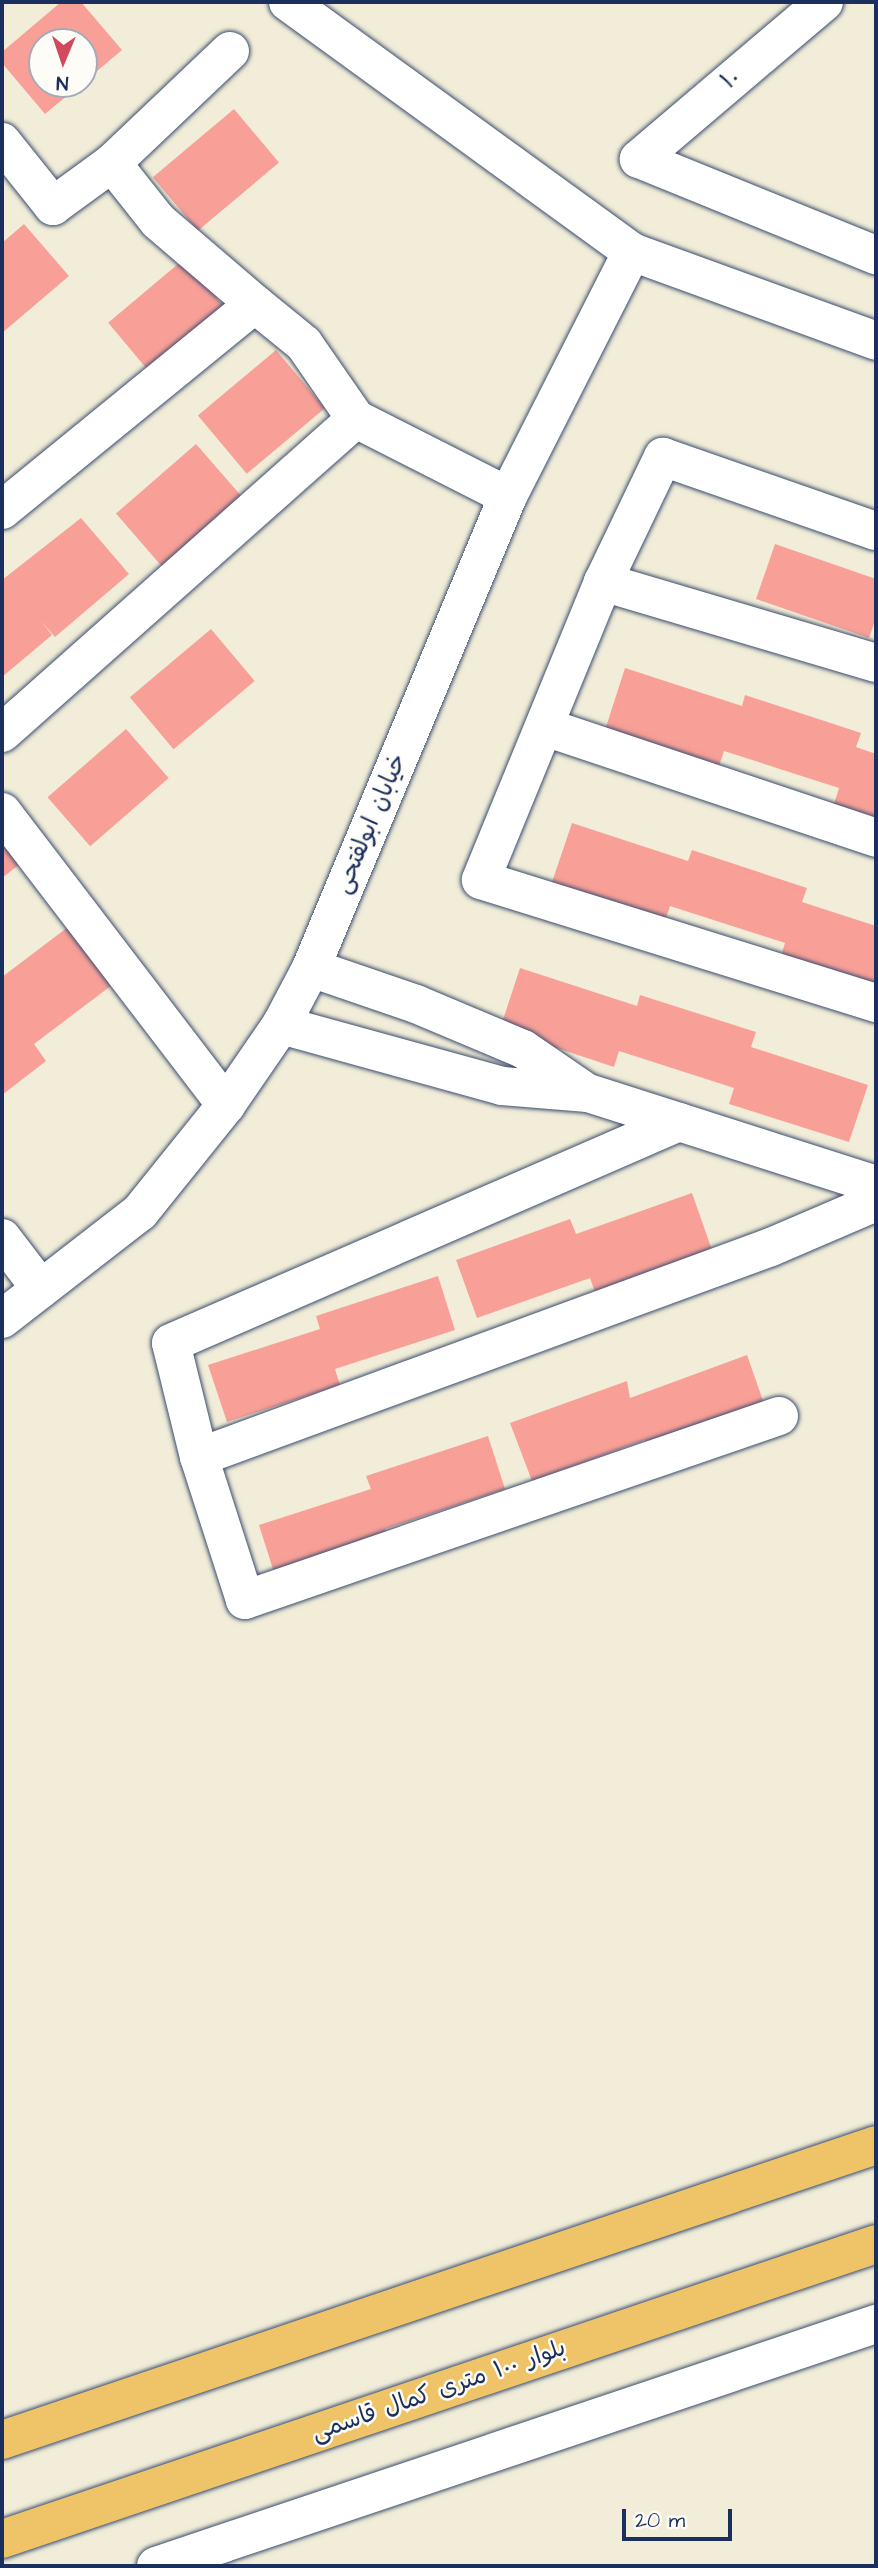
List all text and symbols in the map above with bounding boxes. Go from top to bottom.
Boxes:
north arrow [28,28,98,98]
street label: ۱۰ [715,64,747,96]
text: N [56,69,69,96]
street label: خیابان ابولفتحی [329,750,413,898]
street label: بلوار ۱۰۰ متری کمال قاسمی [308,2334,570,2448]
scale bar [626,2494,736,2538]
text: 20 m [635,2506,685,2535]

